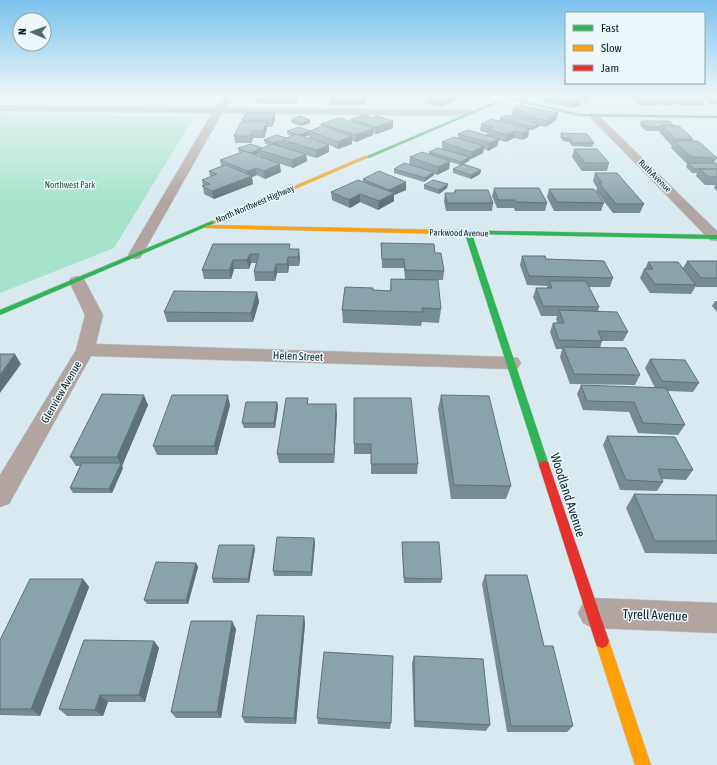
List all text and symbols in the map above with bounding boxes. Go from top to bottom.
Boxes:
north arrow [12,12,52,52]
legend [565,12,705,84]
text: Fast [601,21,619,35]
text: N [16,28,28,35]
text: Slow [601,41,622,55]
text: Jam [601,61,619,75]
street label: Ruth Avenue [637,158,673,194]
park label: Northwest Park [45,180,95,190]
street label: North Northwest Highway [214,183,296,225]
street label: Parkwood Avenue [429,227,489,239]
street label: Helen Street [273,349,323,363]
street label: Glenview Avenue [38,359,84,425]
street label: Woodland Avenue [547,451,589,539]
street label: Tyrell Avenue [622,606,688,624]

